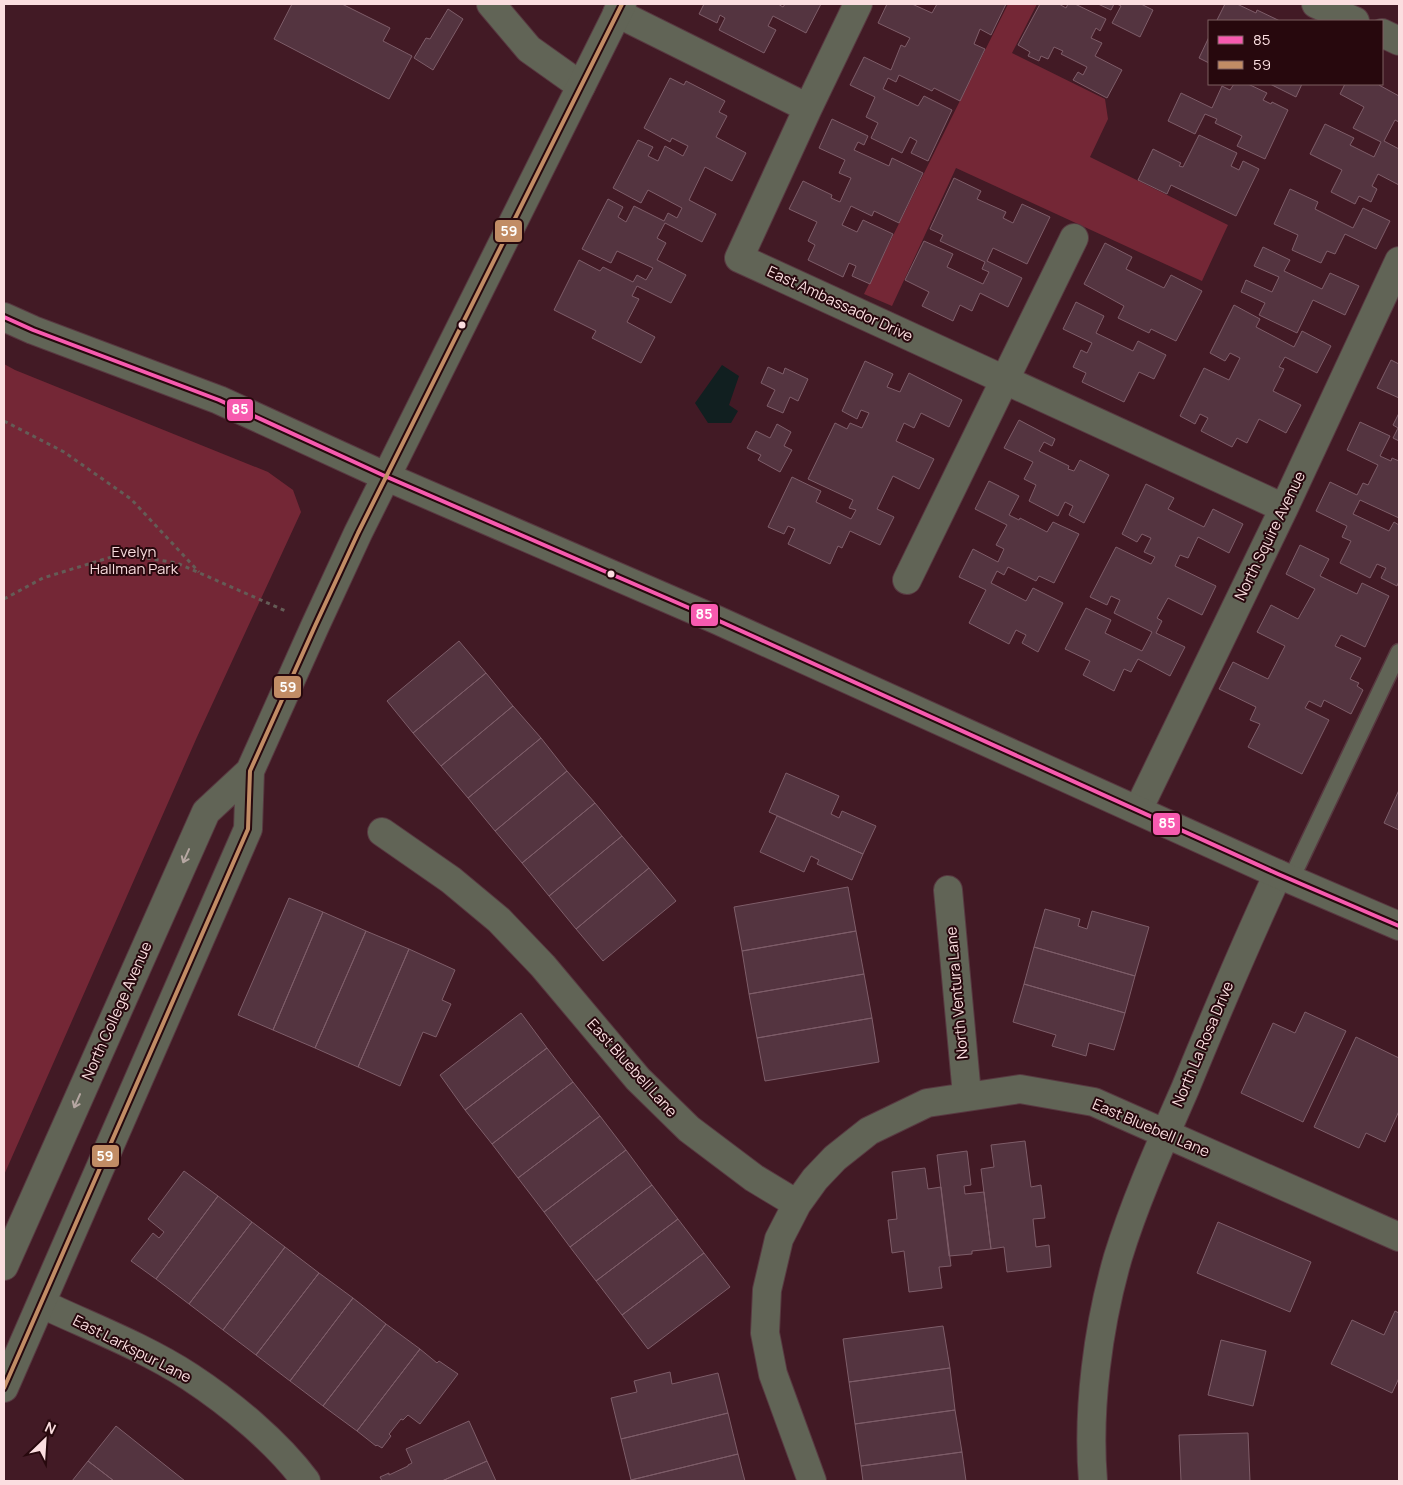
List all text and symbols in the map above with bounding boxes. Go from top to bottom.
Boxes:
legend [1208,20,1383,85]
text: 85 [1253,29,1270,50]
text: 59 [1253,54,1271,75]
line badge: 59 [494,219,523,243]
text: 59 [501,221,517,240]
street label: East Ambassador Drive [764,261,917,347]
unlabelled marker [457,320,467,330]
line badge: 85 [226,398,254,422]
text: 85 [232,399,248,418]
street label: North Squire Avenue [1229,467,1310,604]
park label: Evelyn Hallman Park [90,541,179,579]
unlabelled marker [606,569,616,579]
line badge: 85 [690,603,719,627]
text: 85 [696,604,712,623]
line badge: 59 [273,675,302,699]
text: 59 [280,677,296,696]
line badge: 85 [1152,812,1181,836]
text: 85 [1159,813,1175,832]
one-way arrow [181,848,190,863]
street label: North Ventura Lane [940,926,973,1060]
street label: North College Avenue [76,938,157,1084]
street label: North La Rosa Drive [1167,978,1238,1110]
street label: East Bluebell Lane [583,1014,682,1121]
one-way arrow [72,1093,82,1108]
street label: East Bluebell Lane [1089,1093,1213,1162]
line badge: 59 [91,1144,120,1168]
text: 59 [97,1146,113,1165]
street label: East Larkspur Lane [69,1310,195,1388]
north arrow [20,1415,70,1465]
text: N [42,1417,59,1439]

